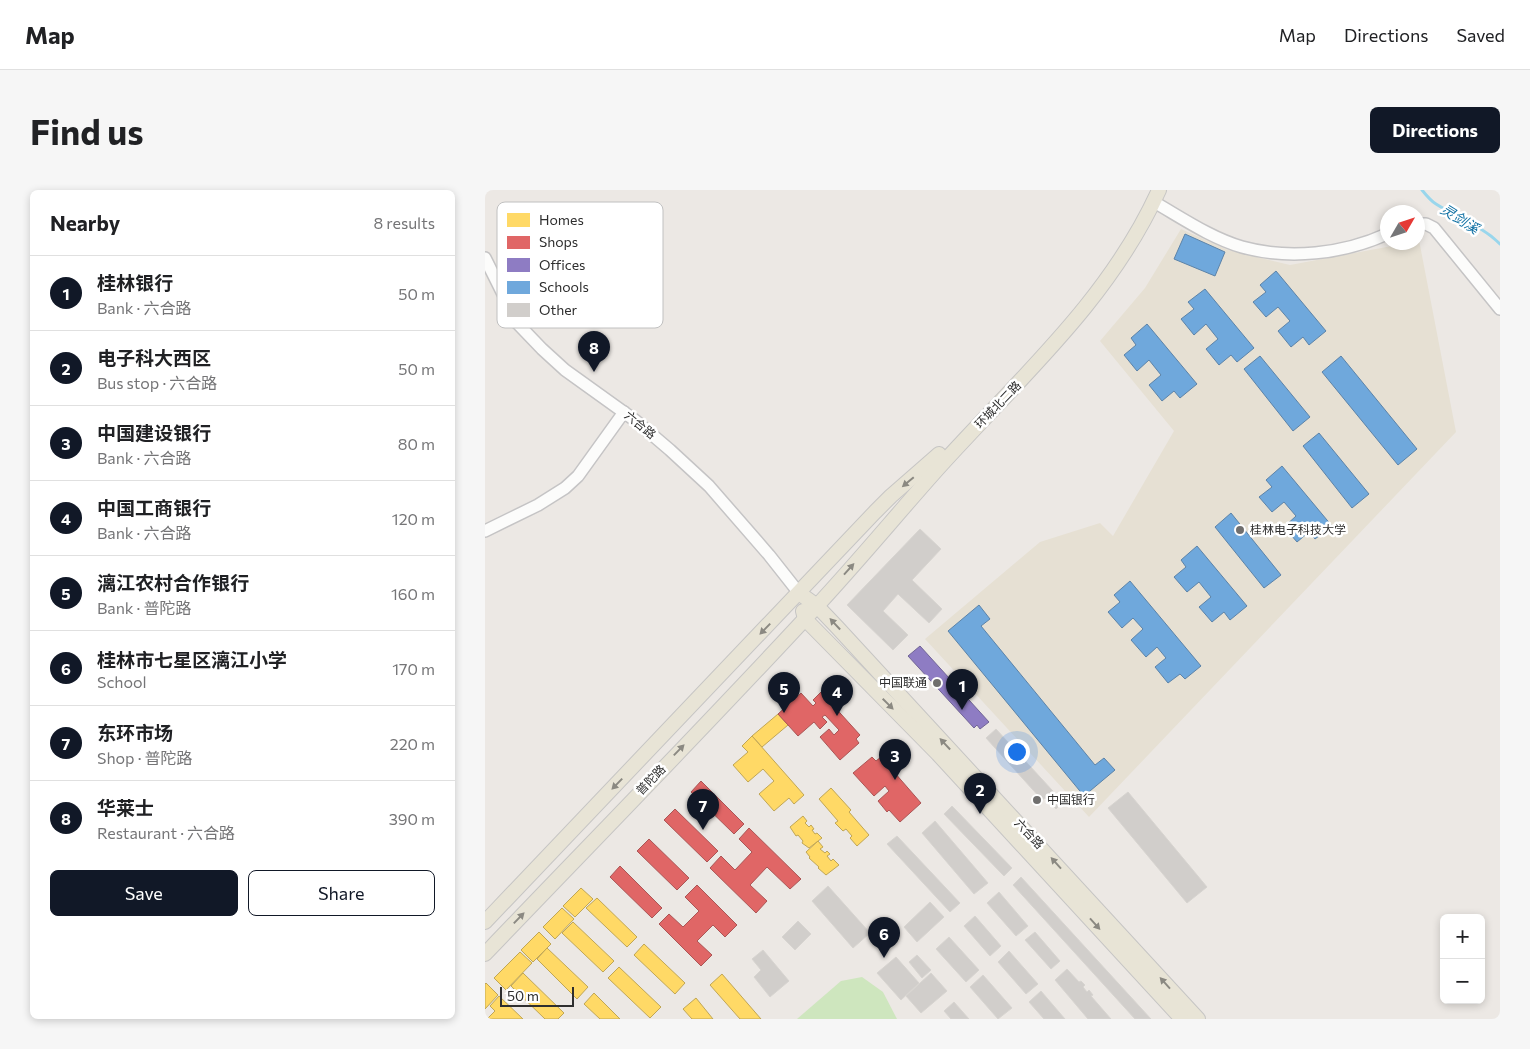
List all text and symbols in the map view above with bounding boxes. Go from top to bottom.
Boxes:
text: Map [25,20,75,49]
text: Map [1279,24,1316,46]
text: Directions [1344,24,1428,46]
text: Saved [1456,24,1505,46]
button: Directions [1370,107,1500,153]
text: Find us [30,109,144,152]
water label: 灵剑溪 [1438,200,1484,238]
legend [497,202,663,328]
north arrow [1380,205,1425,250]
text: Nearby [50,210,120,235]
text: Homes [539,211,584,228]
text: 8 results [374,213,435,232]
text: Shops [539,233,578,250]
text: Offices [539,256,585,273]
text: 桂林银行 [97,271,173,294]
text: Schools [539,278,589,295]
text: 1 [62,284,70,303]
text: 50 m [398,284,435,303]
text: Bank · 六合路 [97,298,191,317]
text: Other [539,301,578,318]
pin: 8 [578,331,610,372]
text: 电子科大西区 [97,346,211,369]
text: 2 [61,359,71,378]
text: 50 m [398,359,435,378]
text: Bus stop · 六合路 [97,373,217,392]
street label: 环城北二路 [971,378,1023,431]
street label: 六合路 [622,407,659,441]
text: 中国建设银行 [97,421,211,444]
text: 3 [61,434,71,453]
text: 80 m [398,434,435,453]
text: Bank · 六合路 [97,448,191,467]
one-way arrow [902,477,915,488]
text: 中国工商银行 [97,496,211,519]
text: 4 [61,509,71,528]
text: 120 m [392,509,435,528]
place label: 桂林电子科技大学 [1250,522,1346,536]
text: Bank · 六合路 [97,523,191,542]
marker: 桂林电子科技大学 [1234,524,1246,536]
one-way arrow [843,563,855,575]
text: 漓江农村合作银行 [97,571,249,594]
text: 5 [61,584,71,603]
text: 160 m [391,584,435,603]
text: Bank · 普陀路 [97,598,191,617]
one-way arrow [829,619,841,631]
one-way arrow [759,622,771,634]
text: 桂林市七星区漓江小学 [97,648,287,671]
text: 6 [61,659,71,678]
text: 170 m [392,659,435,678]
pin: 1 [946,669,978,710]
text: School [97,672,147,691]
pin: 5 [768,672,800,713]
pin: 4 [821,675,853,716]
place label: 中国联通 [879,675,927,689]
marker: 中国联通 [931,677,943,689]
one-way arrow [882,698,894,710]
text: 东环市场 [97,721,173,744]
text: 7 [62,734,70,753]
text: 220 m [390,734,435,753]
one-way arrow [939,738,951,750]
pin: 3 [879,739,911,780]
your location [1004,739,1030,765]
one-way arrow [673,745,685,757]
text: Shop · 普陀路 [97,748,192,767]
street label: 普陀路 [633,761,668,797]
pin: 2 [964,773,996,814]
one-way arrow [611,778,623,790]
pin: 7 [687,789,719,830]
place label: 中国银行 [1047,792,1095,806]
marker: 中国银行 [1031,794,1043,806]
text: 华莱士 [97,796,154,819]
text: 8 [61,809,71,828]
text: 390 m [389,809,435,828]
street label: 六合路 [1012,815,1047,851]
text: Restaurant · 六合路 [97,823,235,842]
one-way arrow [1050,857,1062,869]
button: Save [50,870,238,916]
button: Share [248,870,435,916]
one-way arrow [513,913,525,925]
map controls [1440,914,1485,1004]
button: + [1440,914,1485,959]
pin: 6 [868,917,900,958]
one-way arrow [1089,918,1101,930]
button: − [1440,959,1485,1004]
one-way arrow [1159,977,1171,989]
scale bar [500,984,574,1007]
text: 50 m [507,987,539,1004]

